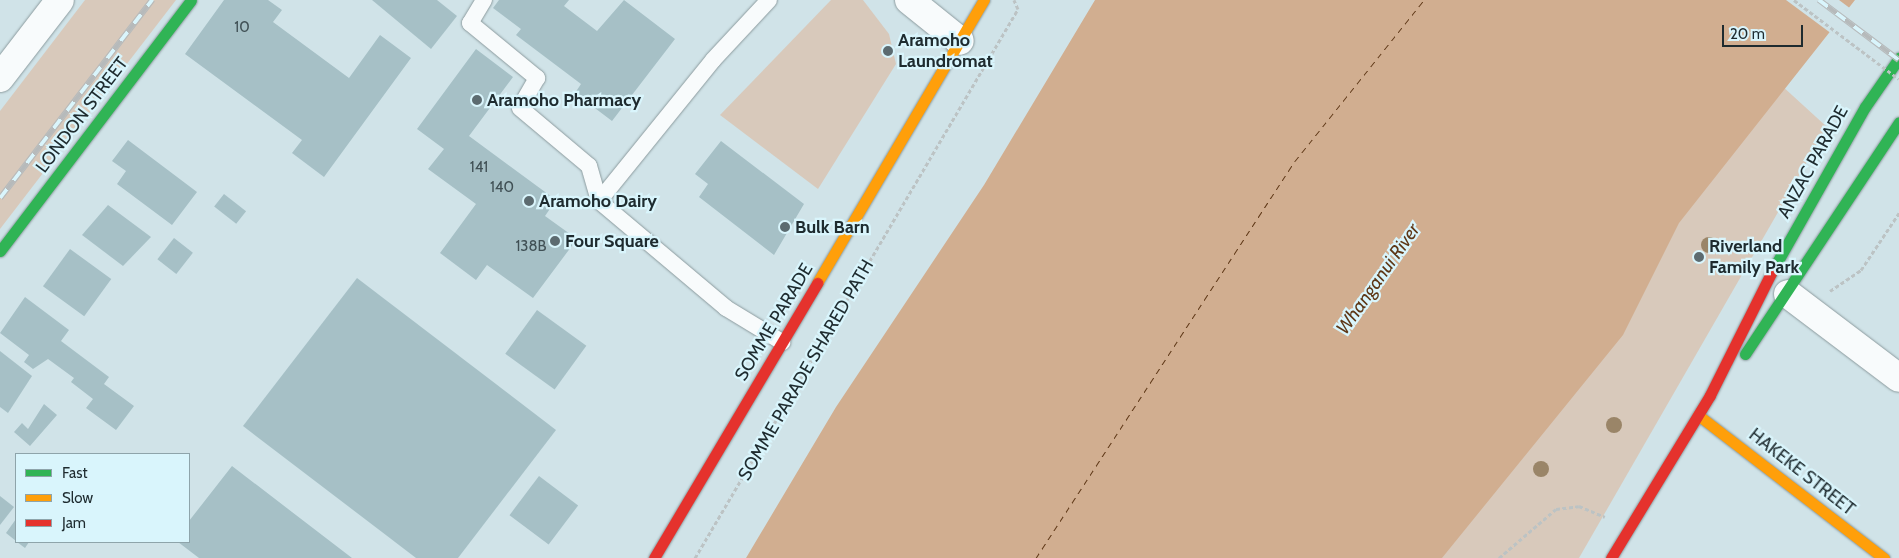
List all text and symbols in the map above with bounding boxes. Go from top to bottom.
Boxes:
scale bar [1724,15,1805,47]
house number: 10 [234,19,250,37]
text: 20 m [1730,25,1765,43]
place label: Aramoho Laundromat [898,30,993,72]
marker: Aramoho Laundromat [882,45,894,57]
street label: LONDON STREET [31,53,133,177]
place label: Aramoho Pharmacy [487,89,641,111]
marker: Aramoho Pharmacy [471,94,483,106]
street label: ANZAC PARADE [1773,102,1853,222]
house number: 141 [470,159,488,177]
house number: 140 [490,179,514,197]
place label: Aramoho Dairy [539,190,657,212]
marker: Aramoho Dairy [523,195,535,207]
place label: Bulk Barn [795,216,870,238]
water label: Whanganui River [1331,219,1425,339]
marker: Bulk Barn [779,221,791,233]
place label: Four Square [565,230,659,252]
marker: Four Square [549,235,561,247]
place label: Riverland Family Park [1709,236,1799,278]
house number: 138B [515,238,547,256]
marker: Riverland Family Park [1693,251,1705,263]
street label: SOMME PARADE SHARED PATH [734,256,878,484]
street label: SOMME PARADE [730,259,818,385]
street label: HAKEKE STREET [1745,424,1859,520]
legend [15,453,190,543]
text: Fast [62,464,87,482]
text: Slow [62,489,93,507]
text: Jam [62,514,86,532]

